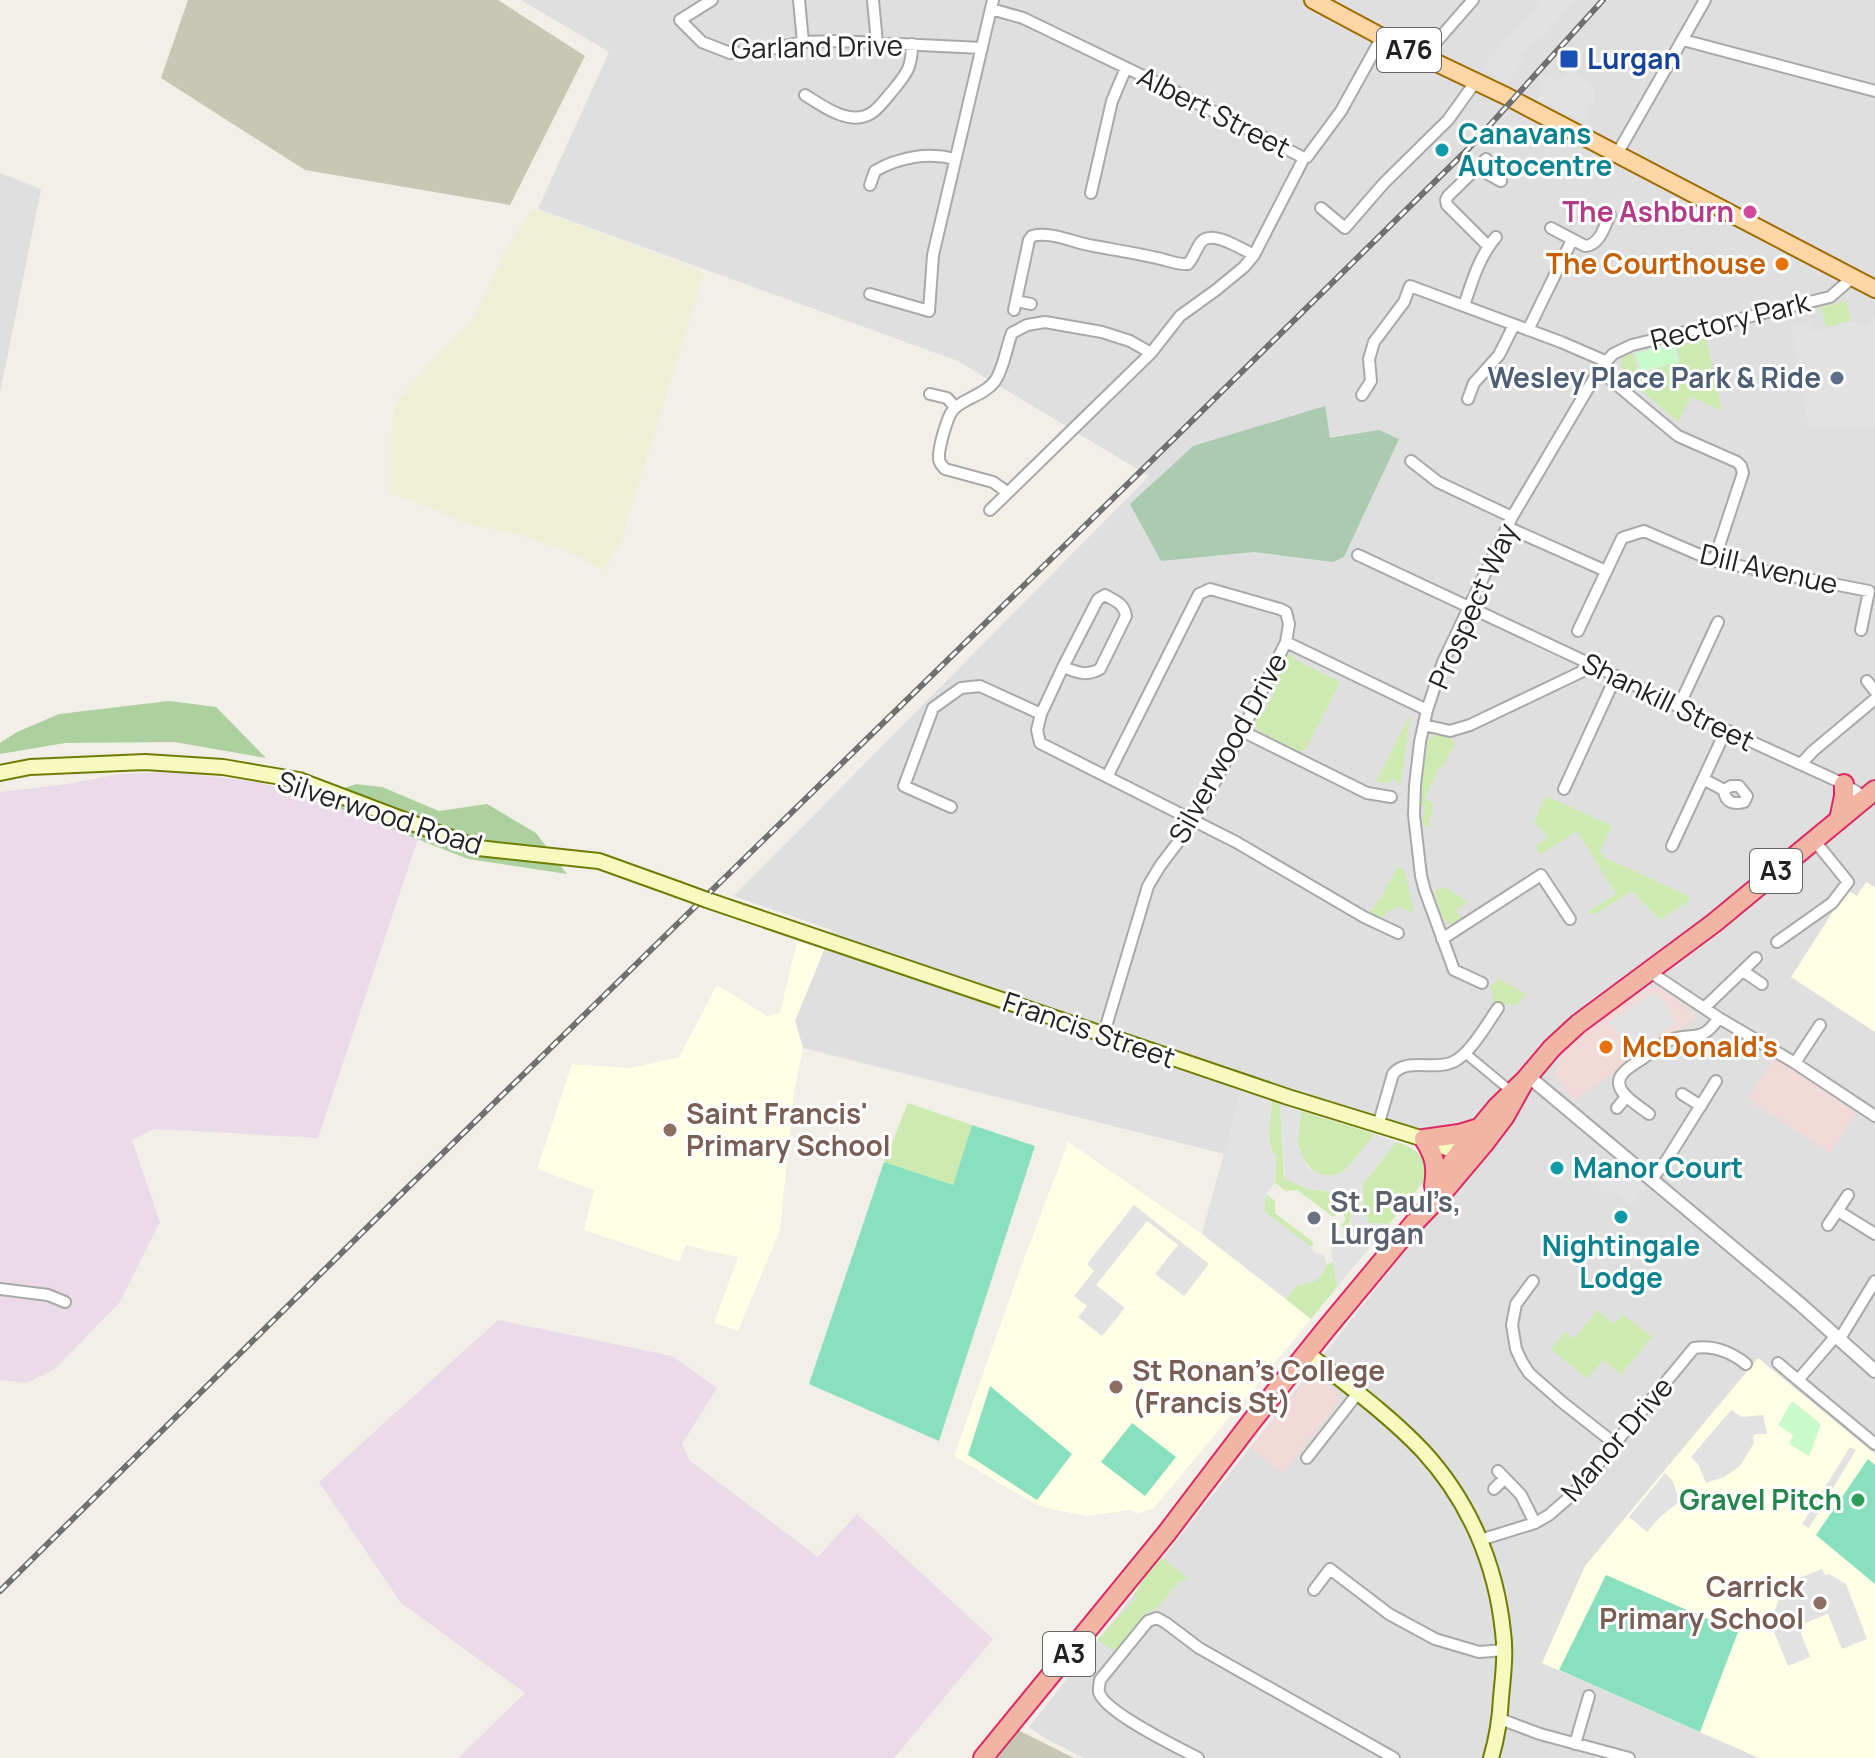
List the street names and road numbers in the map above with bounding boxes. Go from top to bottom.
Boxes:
street label: Garland Drive [731,26,903,66]
road number: A76 [1377,28,1441,72]
street label: Albert Street [1132,56,1297,166]
street label: Rectory Park [1646,282,1814,358]
street label: Prospect Way [1419,517,1526,694]
street label: Dill Avenue [1697,534,1842,602]
street label: Shankill Street [1576,643,1761,759]
street label: Silverwood Drive [1159,646,1295,850]
street label: Silverwood Road [273,761,488,863]
road number: A3 [1750,849,1802,893]
street label: Francis Street [998,982,1181,1076]
street label: Manor Drive [1552,1368,1681,1509]
road number: A3 [1043,1632,1095,1676]

